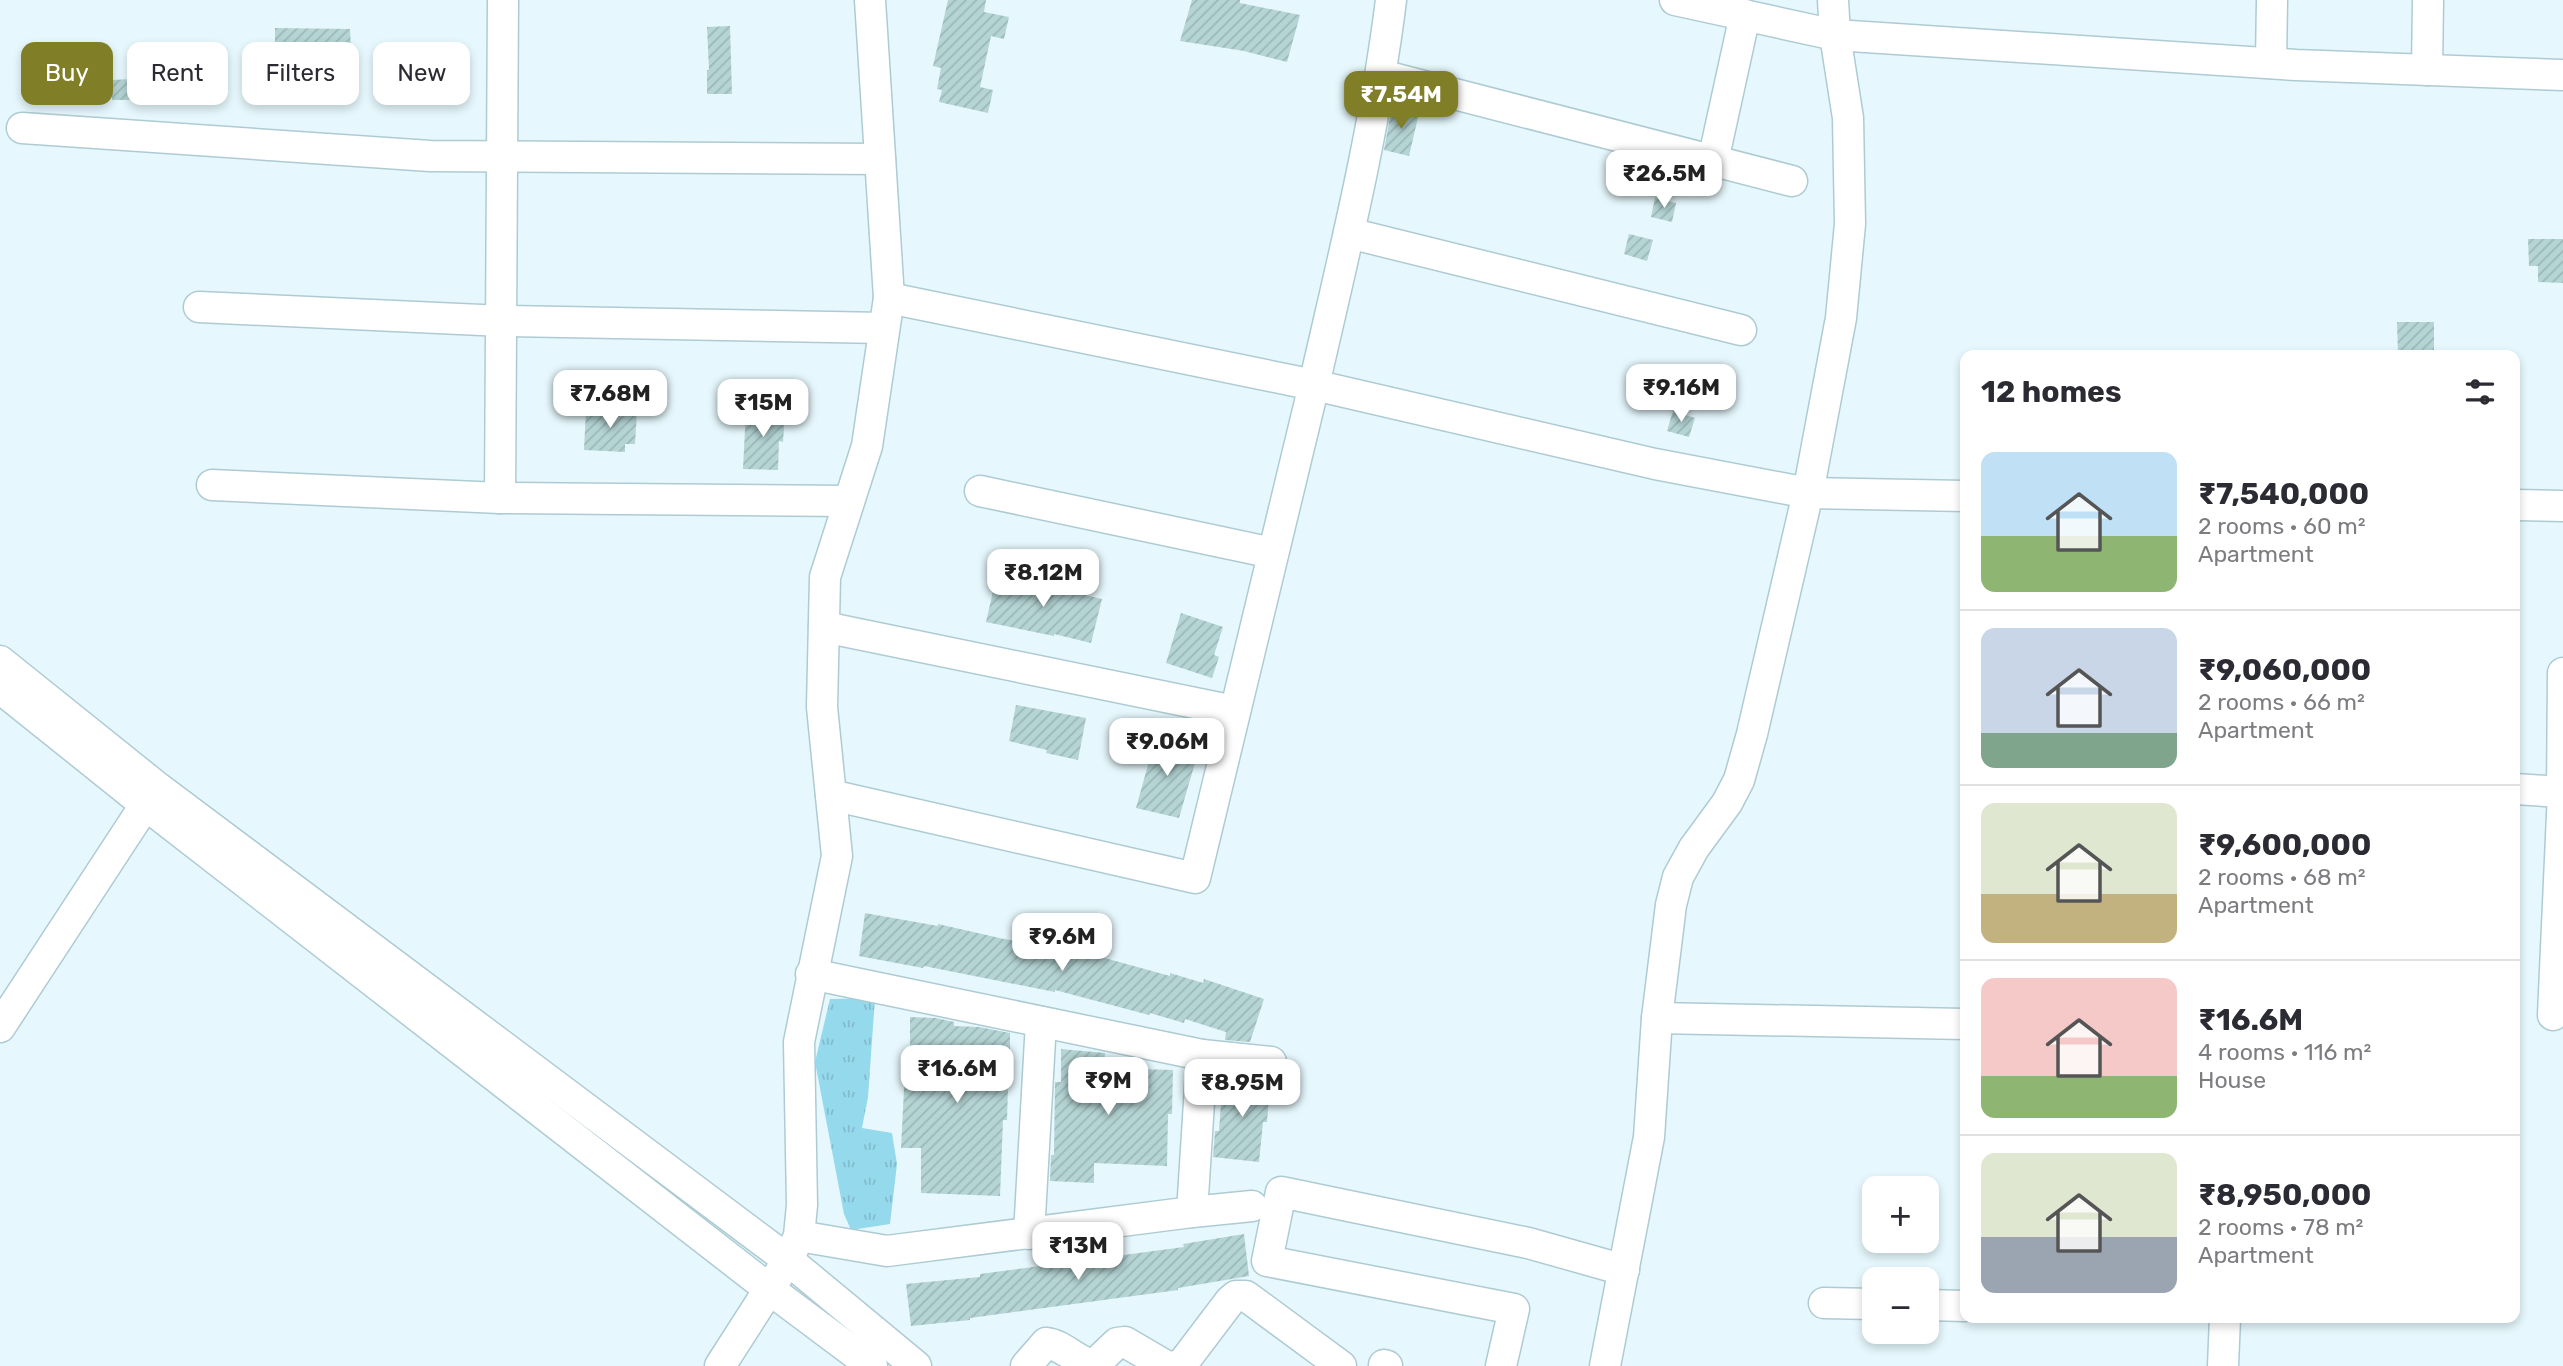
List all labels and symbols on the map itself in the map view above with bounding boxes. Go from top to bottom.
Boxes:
pin: ₹7.54M [1344,72,1458,131]
pin: ₹26.5M [1607,150,1721,210]
pin: ₹9.16M [1624,364,1738,424]
pin: ₹7.68M [553,370,667,430]
pin: ₹15M [722,380,804,439]
pin: ₹8.12M [986,550,1100,609]
pin: ₹9.06M [1110,718,1224,778]
pin: ₹9.6M [1013,914,1111,973]
pin: ₹16.6M [900,1046,1014,1105]
pin: ₹9M [1074,1058,1142,1117]
pin: ₹8.95M [1185,1060,1299,1119]
pin: ₹13M [1037,1222,1119,1282]

